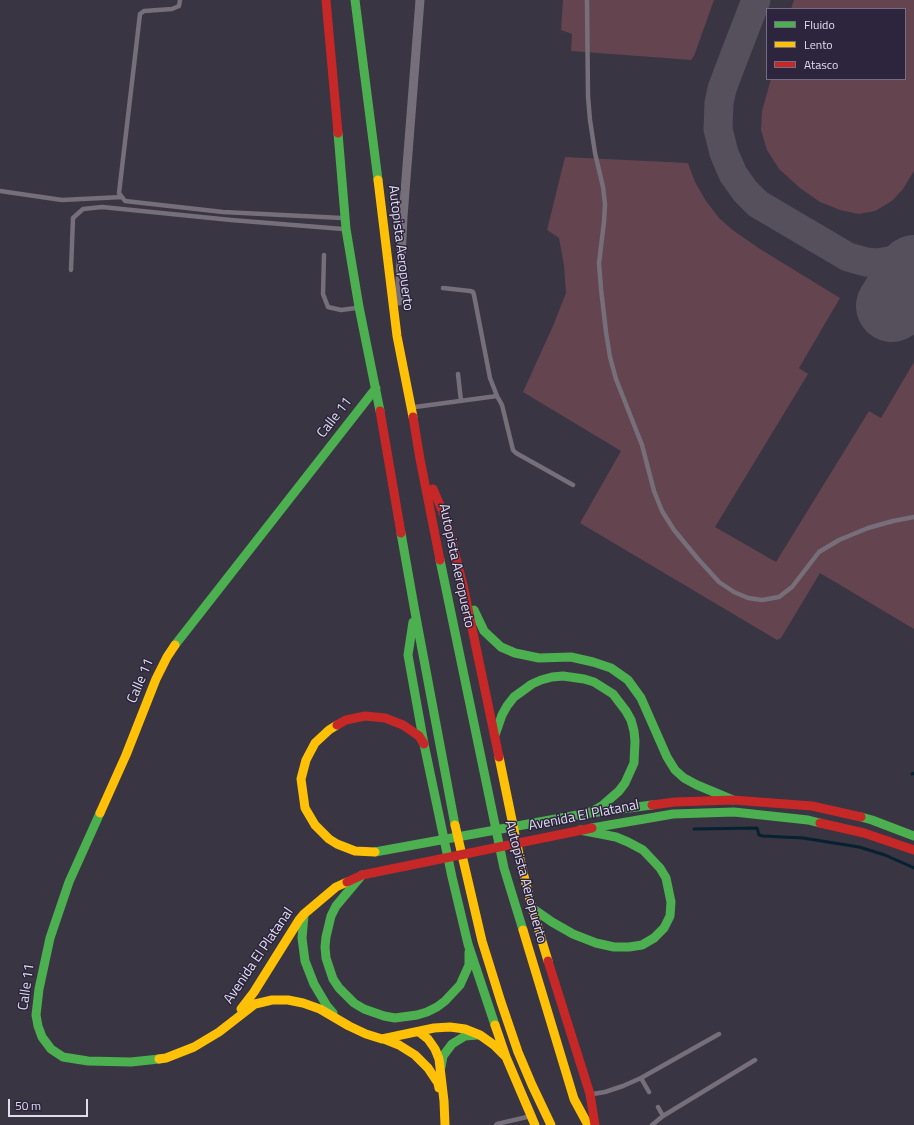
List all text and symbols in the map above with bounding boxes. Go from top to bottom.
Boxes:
legend [766,8,906,80]
text: Fluido [804,15,835,34]
text: Lento [804,35,833,54]
text: Atasco [804,55,838,74]
street label: Autopista Aeropuerto [384,184,416,312]
street label: Calle 11 [314,394,356,442]
street label: Autopista Aeropuerto [435,502,477,630]
street label: Calle 11 [124,656,158,706]
street label: Avenida El Platanal [527,797,641,835]
street label: Autopista Aeropuerto [501,819,549,945]
street label: Avenida El Platanal [221,905,297,1007]
street label: Calle 11 [15,963,39,1011]
scale bar [10,1091,90,1117]
text: 50 m [15,1096,41,1115]

